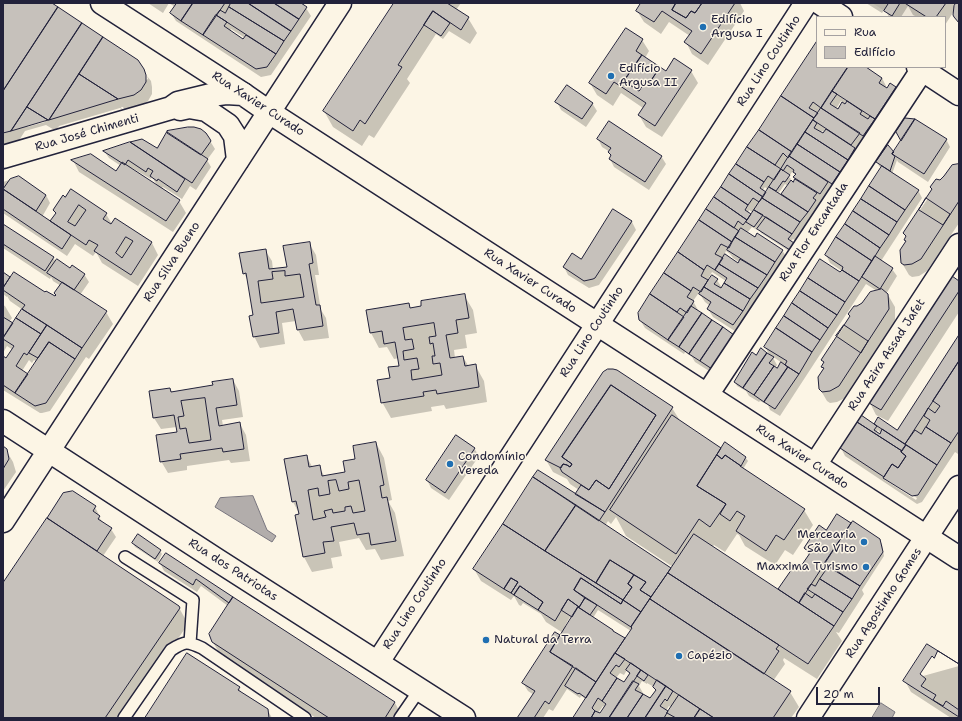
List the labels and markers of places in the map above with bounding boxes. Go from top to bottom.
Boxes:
place label: Edifício Argusa I [711,13,763,41]
marker: Edifício Argusa I [698,22,708,32]
place label: Edifício Argusa II [619,62,677,90]
marker: Edifício Argusa II [606,71,616,81]
place label: Condomínio Vereda [458,450,526,478]
marker: Condomínio Vereda [445,459,455,469]
place label: Mercearia São Vito [797,528,856,556]
marker: Mercearia São Vito [859,537,869,547]
place label: Maxxima Turismo [756,560,858,574]
marker: Maxxima Turismo [861,562,871,572]
place label: Natural da Terra [494,633,591,647]
marker: Natural da Terra [481,635,491,645]
place label: Capézio [687,649,732,663]
marker: Capézio [674,651,684,661]

